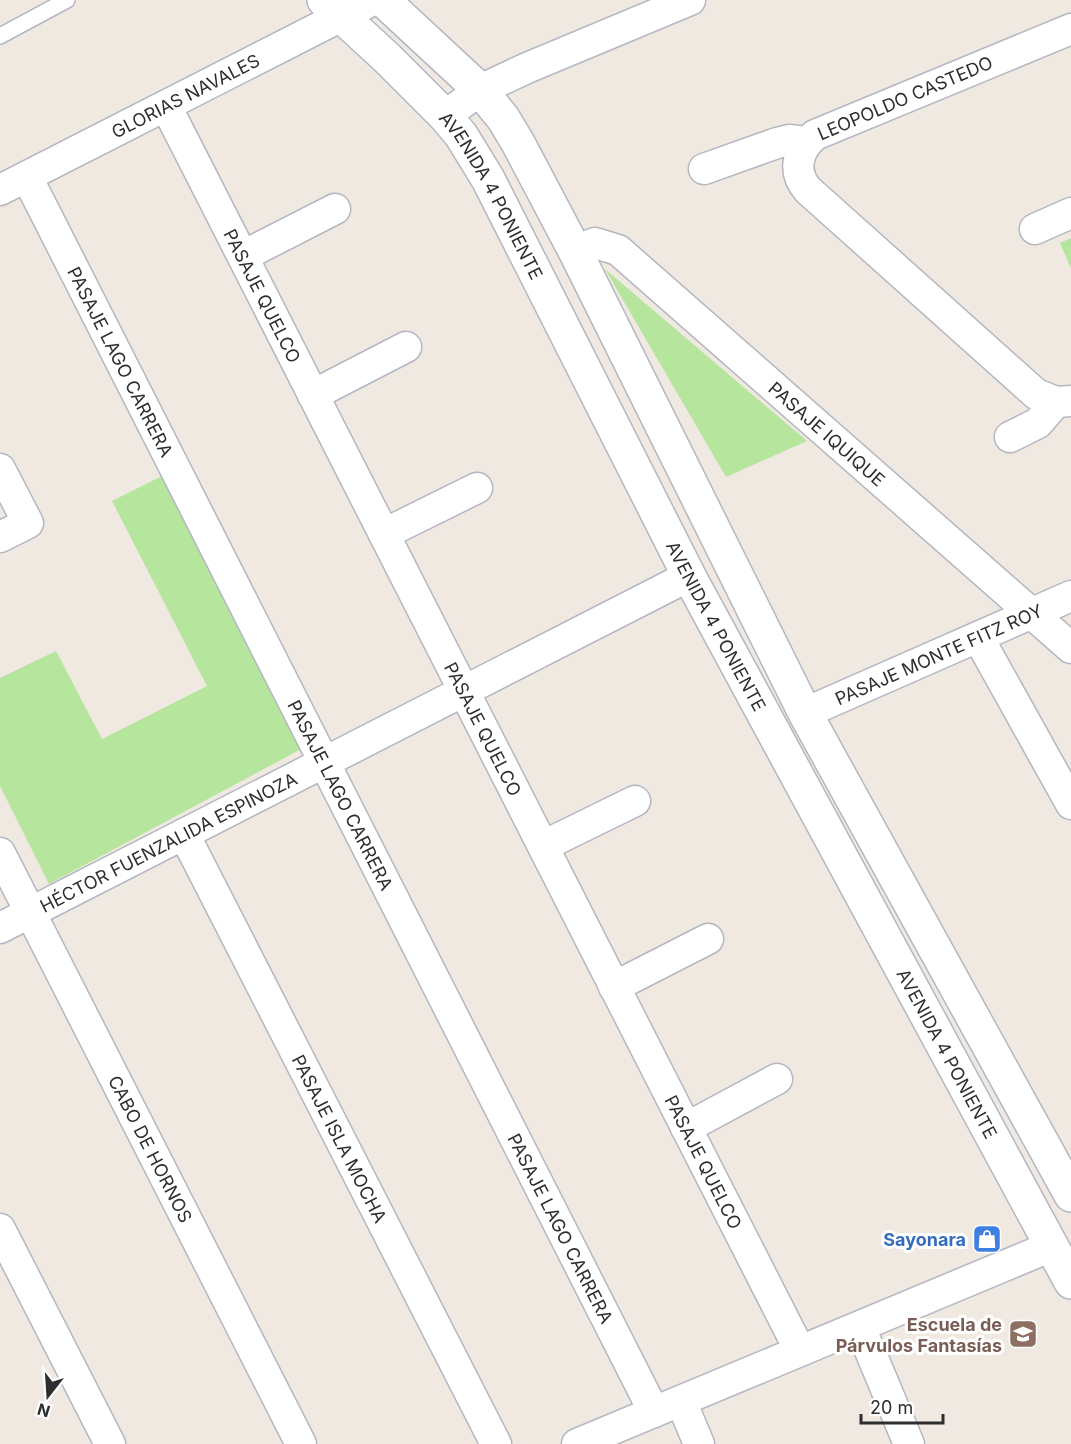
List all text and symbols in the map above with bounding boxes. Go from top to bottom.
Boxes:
street label: GLORIAS NAVALES [108,49,263,142]
street label: LEOPOLDO CASTEDO [814,52,996,144]
street label: AVENIDA 4 PONIENTE [435,107,547,283]
street label: PASAJE QUELCO [220,225,305,366]
street label: PASAJE LAGO CARRERA [64,263,178,460]
street label: PASAJE IQUIQUE [765,377,890,490]
street label: AVENIDA 4 PONIENTE [662,537,771,715]
street label: PASAJE MONTE FITZ ROY [832,599,1046,709]
street label: PASAJE QUELCO [440,658,526,799]
street label: PASAJE LAGO CARRERA [284,696,398,893]
street label: HÉCTOR FUENZALIDA ESPINOZA [36,768,300,916]
street label: AVENIDA 4 PONIENTE [893,965,1002,1142]
street label: PASAJE ISLA MOCHA [288,1051,391,1226]
street label: CABO DE HORNOS [104,1072,197,1226]
street label: PASAJE QUELCO [661,1092,747,1232]
street label: PASAJE LAGO CARRERA [504,1130,618,1327]
shop icon: Sayonara [971,1223,1003,1255]
place label: Sayonara [883,1229,966,1250]
place label: Escuela de Párvulos Fantasías [836,1314,1002,1356]
school or university icon: Escuela de Párvulos Fantasías [1007,1318,1039,1350]
north arrow [18,1366,78,1426]
scale bar [861,1387,944,1425]
text: 20 m [870,1397,913,1418]
text: N [35,1399,52,1422]

